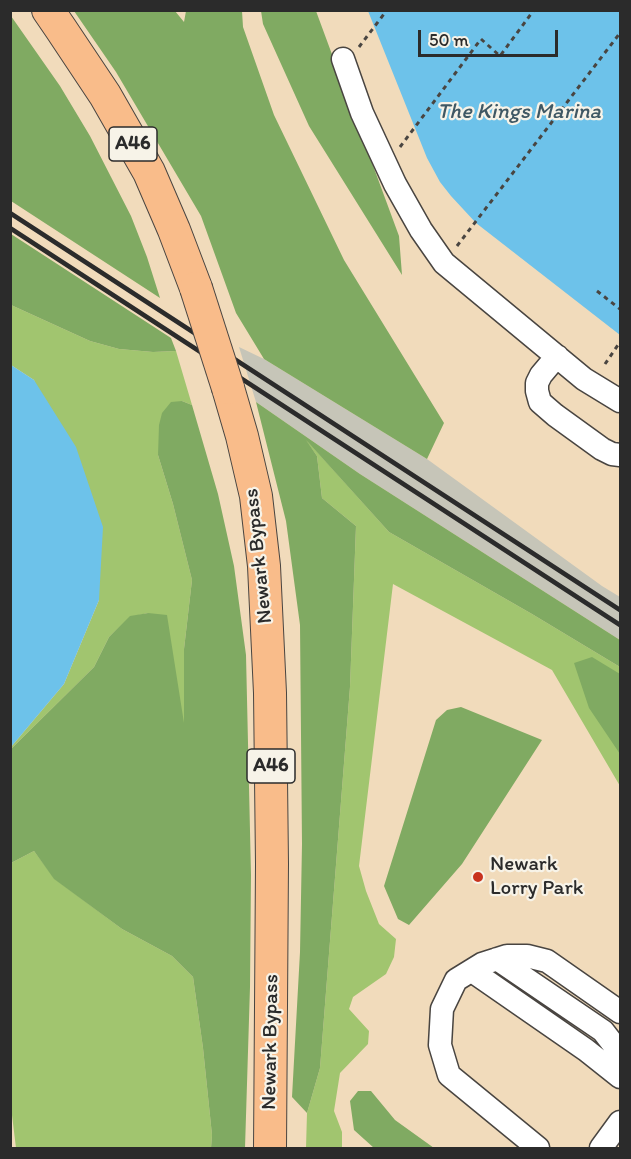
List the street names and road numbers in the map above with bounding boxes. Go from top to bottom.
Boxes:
road number: A46 [109,127,157,161]
street label: Newark Bypass [239,487,279,625]
road number: A46 [247,749,295,783]
street label: Newark Bypass [257,974,285,1110]

